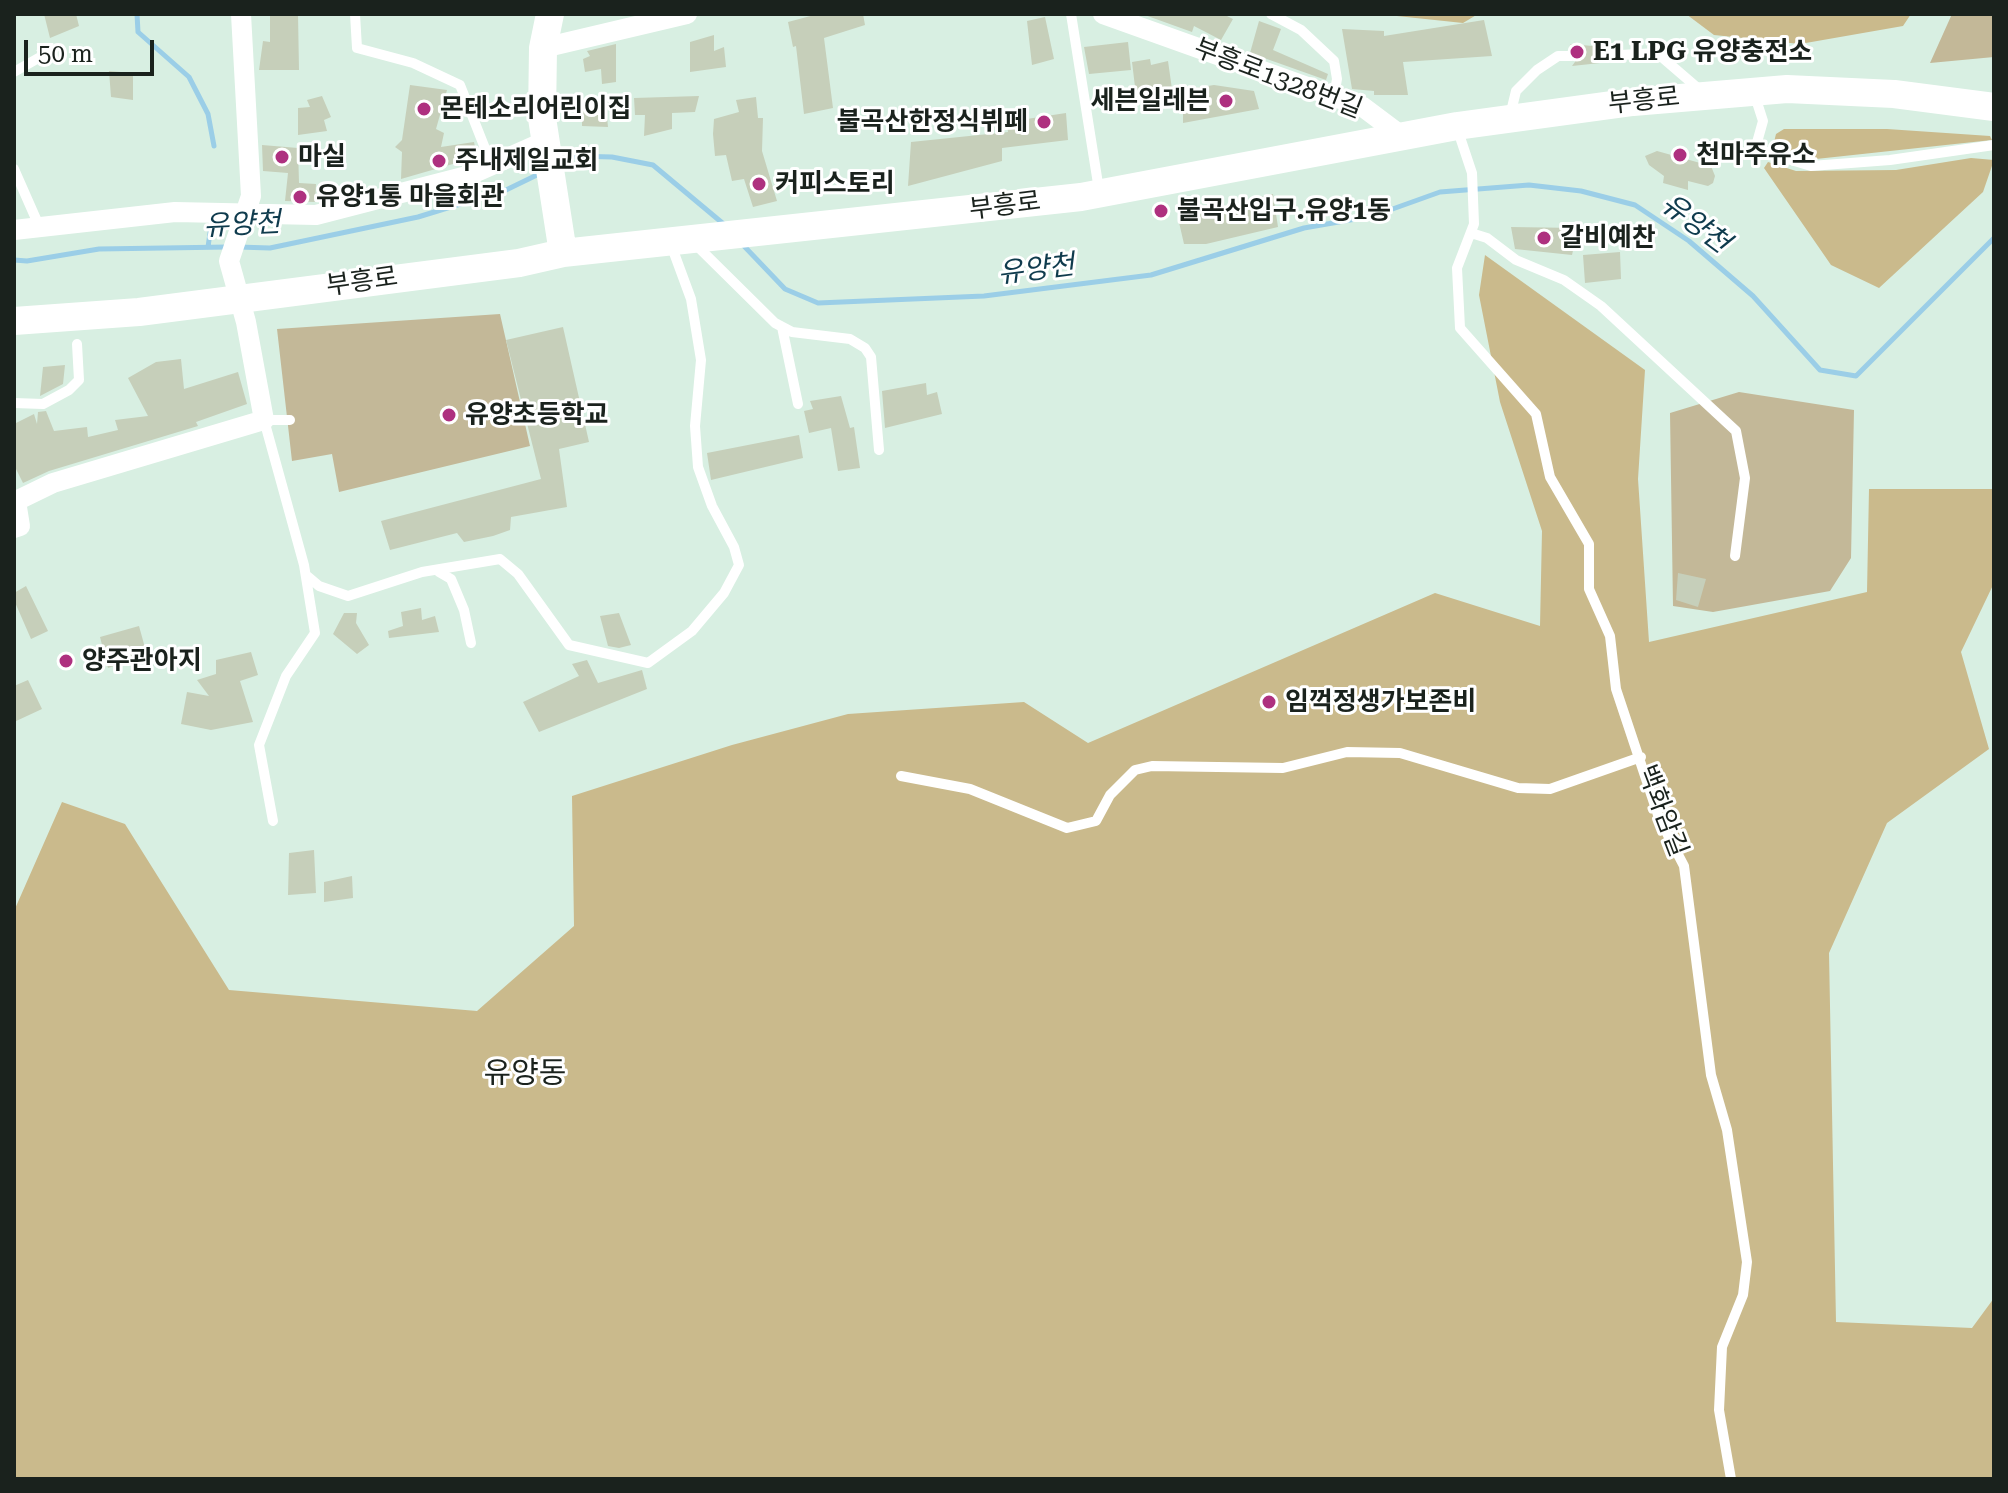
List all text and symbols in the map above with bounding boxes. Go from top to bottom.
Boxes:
scale bar [28,24,158,74]
street label: 부흥로1328번길 [1189,33,1367,125]
place label: E1 LPG 유양충전소 [1593,36,1812,68]
text: 50 m [38,40,93,68]
marker: E1 LPG 유양충전소 [1568,43,1586,61]
street label: 부흥로 [1607,82,1681,120]
place label: 세븐일레븐 [1090,85,1210,117]
marker: 세븐일레븐 [1217,92,1235,110]
place label: 몬테소리어린이집 [440,93,631,125]
marker: 몬테소리어린이집 [415,100,433,118]
place label: 불곡산한정식뷔페 [837,106,1028,138]
marker: 불곡산한정식뷔페 [1035,113,1053,131]
place label: 천마주유소 [1696,139,1816,171]
place label: 마실 [298,141,346,173]
place label: 주내제일교회 [455,145,599,177]
marker: 천마주유소 [1671,146,1689,164]
marker: 마실 [273,148,291,166]
marker: 주내제일교회 [430,152,448,170]
place label: 커피스토리 [775,168,895,200]
marker: 커피스토리 [750,175,768,193]
place label: 유양1통 마을회관 [316,181,505,213]
street label: 부흥로 [967,186,1043,226]
water label: 유양천 [1654,187,1736,261]
marker: 유양1통 마을회관 [291,188,309,206]
place label: 불곡산입구.유양1동 [1177,195,1391,227]
marker: 불곡산입구.유양1동 [1152,202,1170,220]
water label: 유양천 [203,206,281,244]
place label: 갈비예찬 [1560,222,1656,254]
marker: 갈비예찬 [1535,229,1553,247]
water label: 유양천 [996,249,1076,291]
street label: 부흥로 [324,262,400,302]
place label: 유양초등학교 [465,399,609,431]
marker: 유양초등학교 [440,406,458,424]
place label: 양주관아지 [82,645,202,677]
marker: 양주관아지 [57,652,75,670]
place label: 임꺽정생가보존비 [1285,686,1476,718]
marker: 임꺽정생가보존비 [1260,693,1278,711]
street label: 백화암길 [1630,761,1694,861]
district label: 유양동 [484,1056,566,1092]

